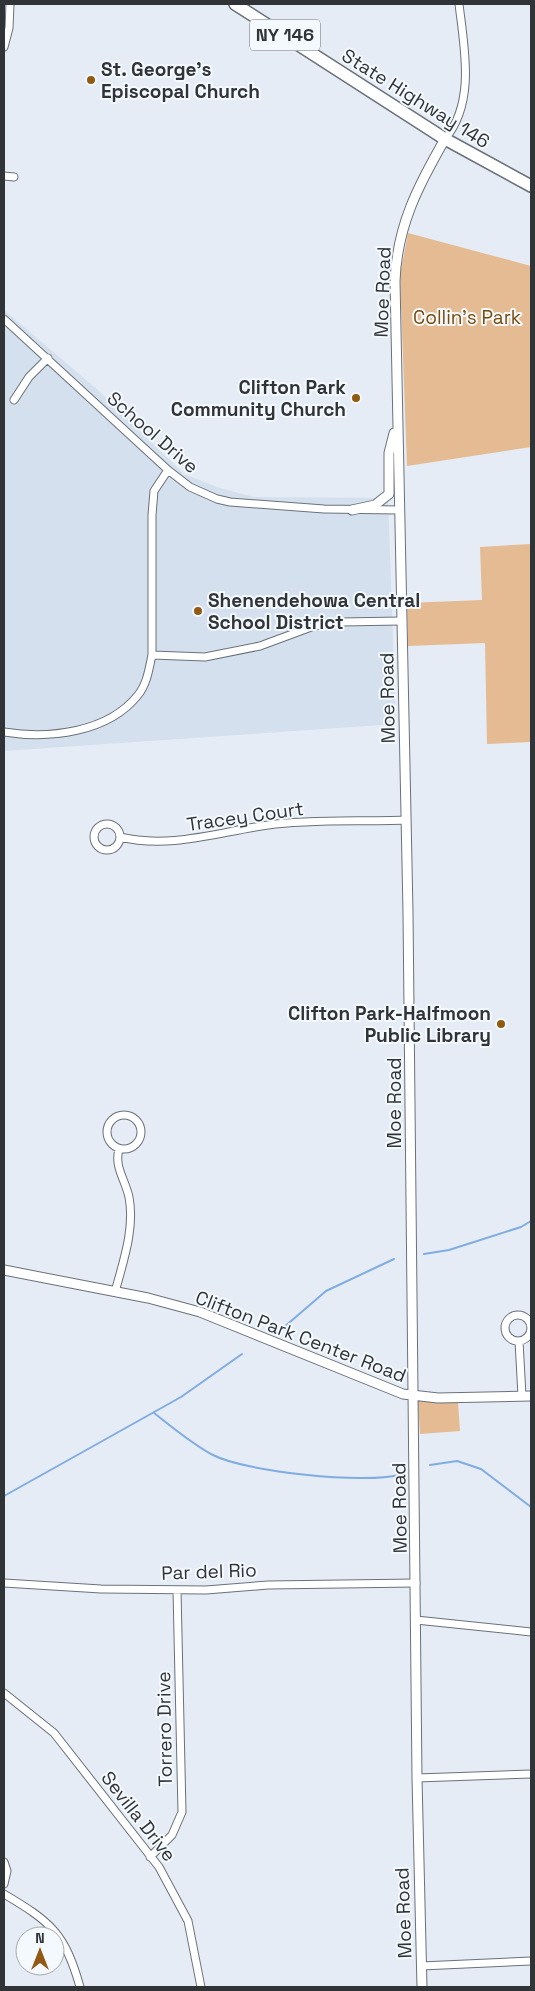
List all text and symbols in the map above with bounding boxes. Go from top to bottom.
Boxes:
road number: NY 146 [250,20,320,50]
street label: State Highway 146 [337,43,494,154]
place label: St. George's Episcopal Church [101,57,260,104]
marker: St. George's Episcopal Church [85,74,97,86]
street label: Moe Road [368,246,397,338]
park label: Collin's Park [413,305,521,330]
place label: Clifton Park Community Church [171,375,346,422]
street label: School Drive [102,386,204,479]
marker: Clifton Park Community Church [350,392,362,404]
place label: Shenendehowa Central School District [208,588,420,635]
marker: Shenendehowa Central School District [192,605,204,617]
street label: Moe Road [374,652,401,744]
street label: Tracey Court [185,796,305,837]
place label: Clifton Park-Halfmoon Public Library [288,1001,491,1048]
marker: Clifton Park-Halfmoon Public Library [495,1018,507,1030]
street label: Moe Road [382,1058,407,1148]
street label: Clifton Park Center Road [192,1285,410,1388]
street label: Moe Road [386,1462,413,1554]
street label: Par del Rio [161,1557,257,1586]
street label: Torrero Drive [151,1671,178,1787]
street label: Sevilla Drive [95,1766,182,1867]
street label: Moe Road [389,1867,418,1959]
north arrow [15,1926,65,1976]
text: N [35,1929,45,1947]

